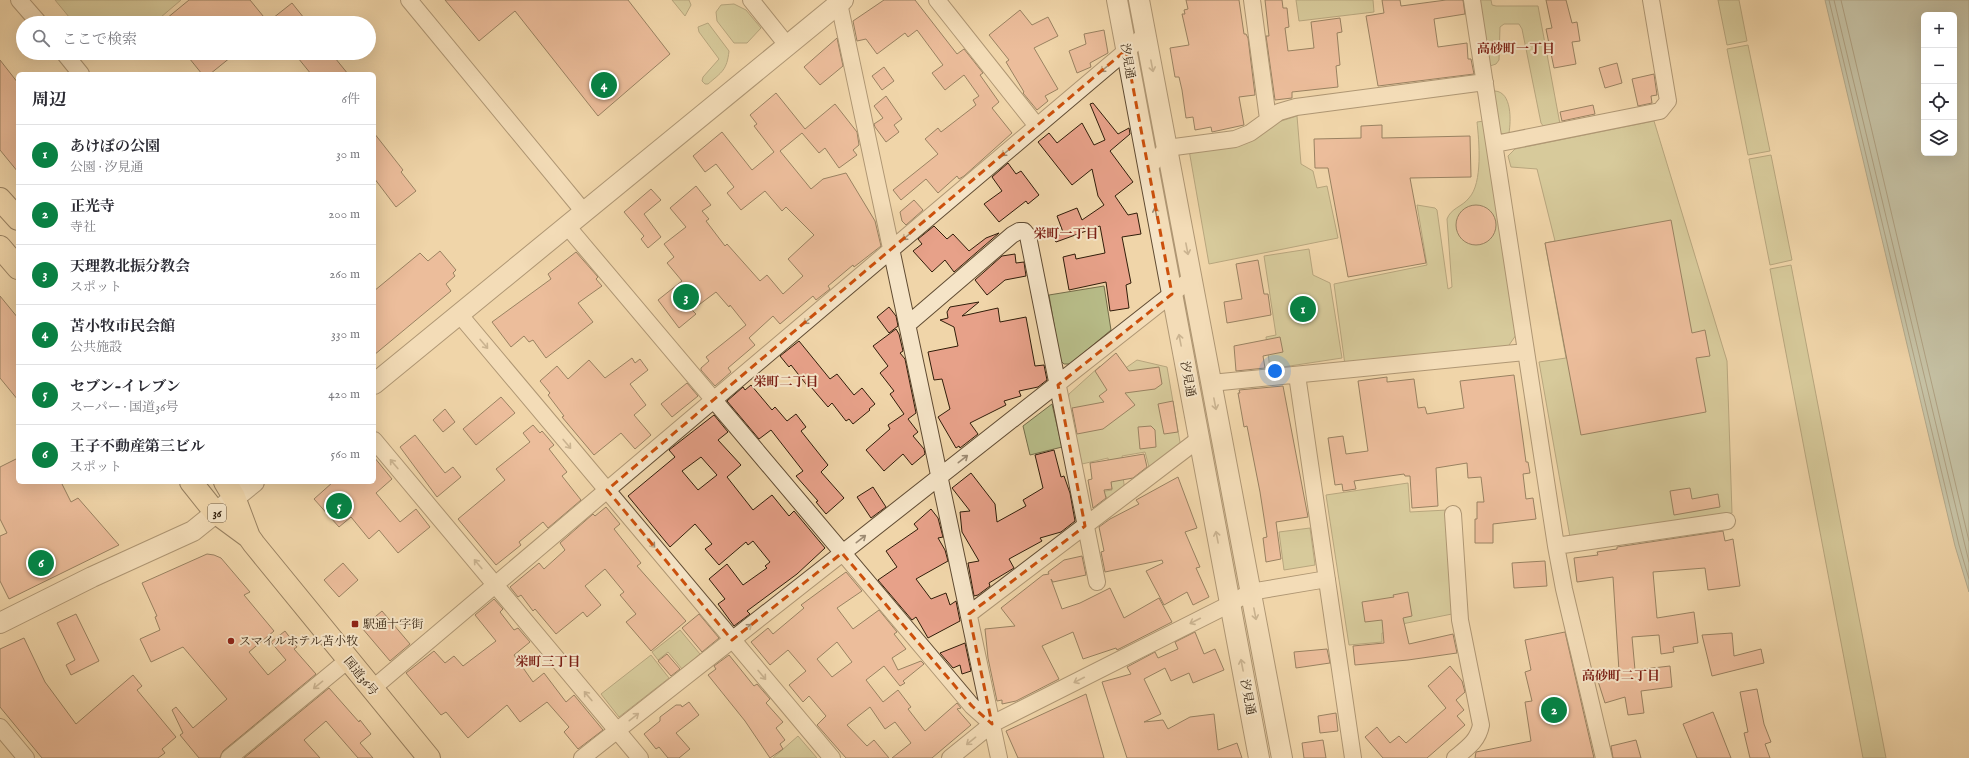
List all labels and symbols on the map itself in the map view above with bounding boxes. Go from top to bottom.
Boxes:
district label: 高砂町一丁目 [1477,41,1555,58]
street label: 汐見通 [1117,42,1138,80]
one-way arrow [1148,59,1156,72]
one-way arrow [1100,63,1111,72]
pin: 4 [591,70,617,100]
one-way arrow [1001,147,1011,156]
one-way arrow [1152,207,1160,220]
district label: 栄町一丁目 [1033,226,1099,243]
one-way arrow [902,232,912,241]
one-way arrow [1183,242,1191,255]
pin: 3 [673,282,699,312]
pin: 1 [1290,294,1316,324]
one-way arrow [802,316,813,325]
one-way arrow [1176,334,1184,347]
one-way arrow [479,339,488,350]
street label: 汐見通 [1177,360,1198,398]
your location [1265,361,1285,381]
district label: 栄町二丁目 [753,374,819,391]
one-way arrow [1211,397,1219,410]
one-way arrow [563,438,572,449]
one-way arrow [958,455,969,463]
one-way arrow [390,459,399,470]
pin: 5 [326,491,352,521]
road number: 36 [208,504,226,522]
one-way arrow [1213,531,1221,544]
one-way arrow [855,534,866,543]
one-way arrow [647,538,656,549]
pin: 6 [28,548,54,578]
one-way arrow [473,559,482,569]
one-way arrow [1251,607,1259,620]
place label: 駅通十字街 [363,617,424,632]
one-way arrow [1190,618,1202,625]
marker: 駅通十字街 [350,619,360,629]
one-way arrow [742,623,753,632]
place label: スマイルホテル苫小牧 [239,634,358,649]
marker: スマイルホテル苫小牧 [226,636,236,646]
street label: 国道36号 [340,654,381,699]
district label: 栄町三丁目 [515,654,581,671]
one-way arrow [1237,659,1245,672]
district label: 高砂町二丁目 [1582,668,1660,685]
one-way arrow [757,670,766,680]
one-way arrow [1074,677,1086,684]
street label: 汐見通 [1237,678,1258,716]
one-way arrow [312,681,323,690]
one-way arrow [584,691,593,701]
pin: 2 [1541,695,1567,725]
one-way arrow [629,712,640,721]
one-way arrow [966,736,976,745]

